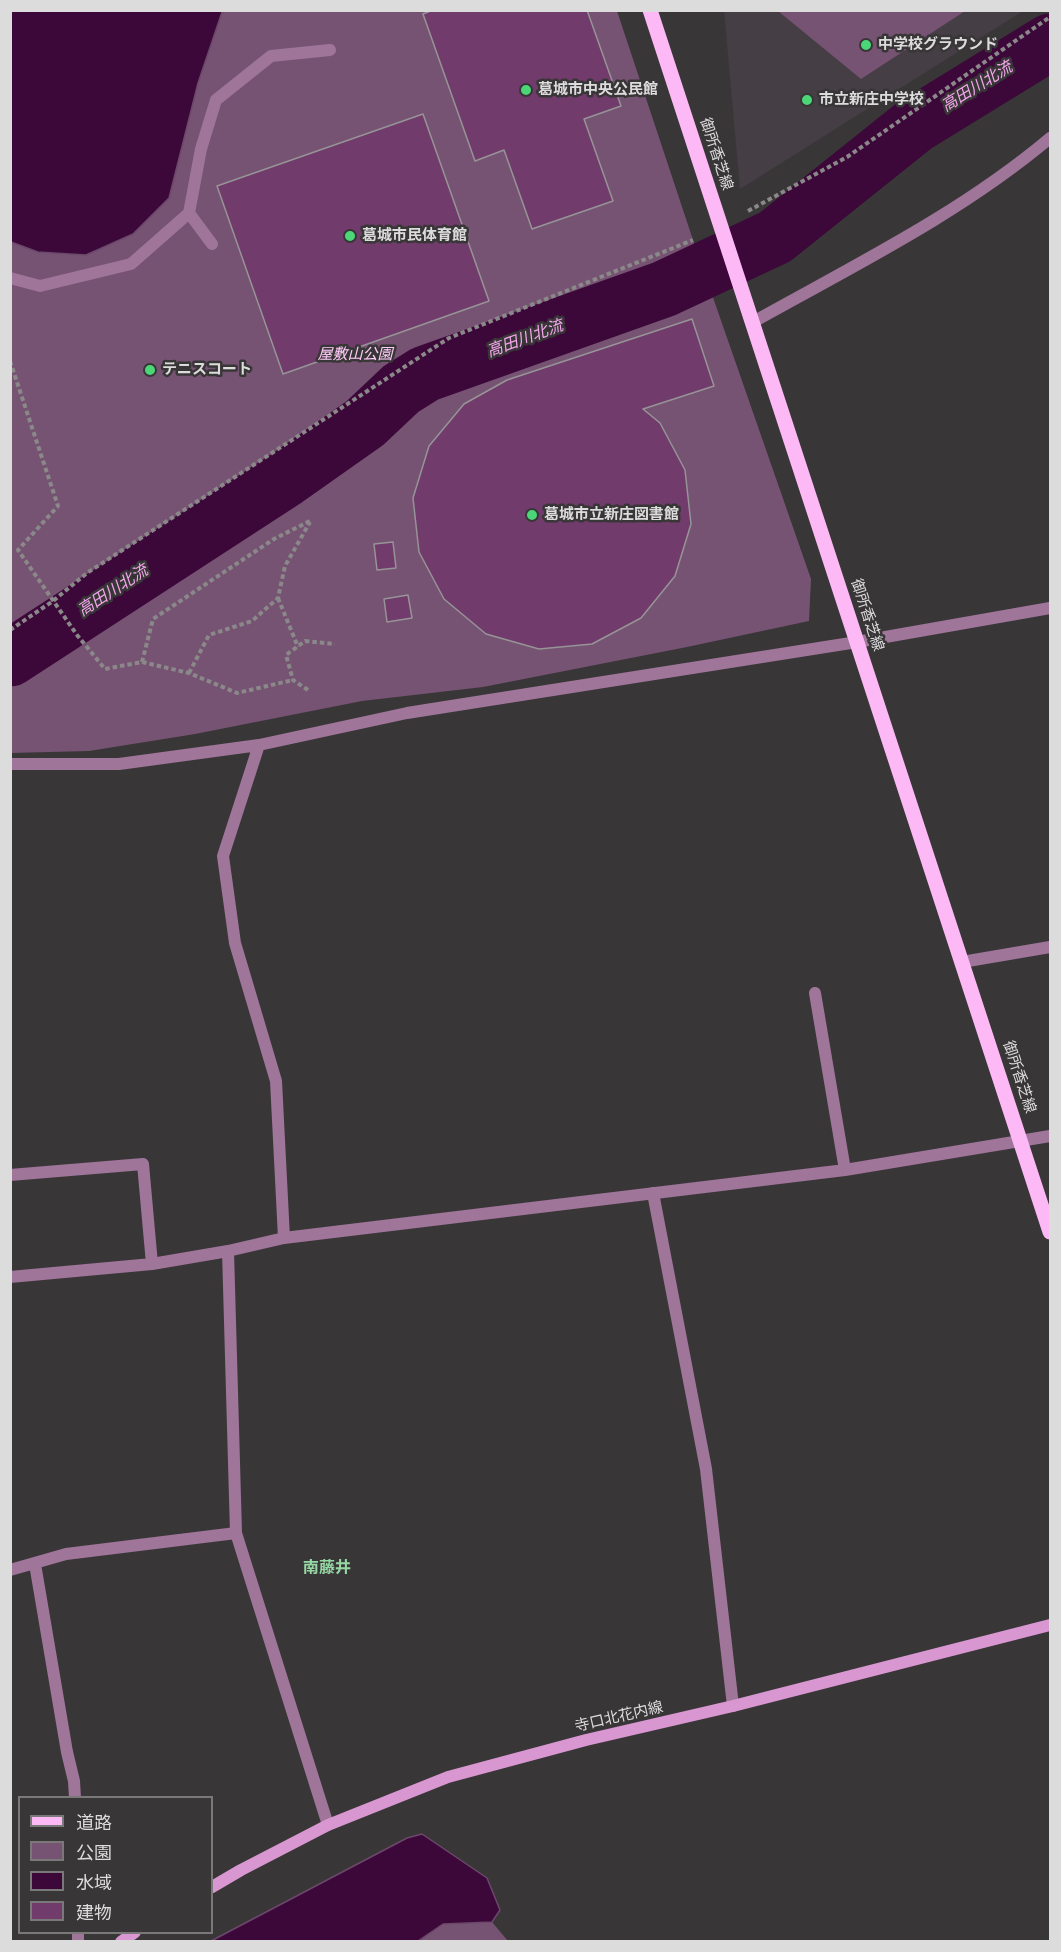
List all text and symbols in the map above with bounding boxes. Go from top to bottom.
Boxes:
place label: 中学校グラウンド [878,36,998,54]
marker: 中学校グラウンド [859,38,873,52]
water label: 高田川北流 [938,58,1016,116]
place label: 葛城市中央公民館 [538,81,658,99]
marker: 葛城市中央公民館 [519,83,533,97]
place label: 市立新庄中学校 [819,91,924,109]
marker: 市立新庄中学校 [800,93,814,107]
street label: 御所香芝線 [696,116,736,192]
place label: 葛城市民体育館 [362,227,467,245]
marker: 葛城市民体育館 [343,229,357,243]
water label: 高田川北流 [484,316,566,362]
park label: 屋敷山公園 [318,346,392,364]
place label: テニスコート [162,361,252,379]
marker: テニスコート [143,363,157,377]
place label: 葛城市立新庄図書館 [544,506,679,524]
marker: 葛城市立新庄図書館 [525,508,539,522]
water label: 高田川北流 [74,561,152,621]
street label: 御所香芝線 [847,577,887,653]
street label: 御所香芝線 [999,1039,1039,1115]
district label: 南藤井 [303,1558,351,1578]
street label: 寺口北花内線 [573,1698,665,1736]
legend [18,1796,213,1934]
text: 道路 [76,1810,112,1834]
text: 公園 [76,1840,112,1864]
text: 水域 [76,1870,112,1894]
text: 建物 [76,1900,112,1924]

